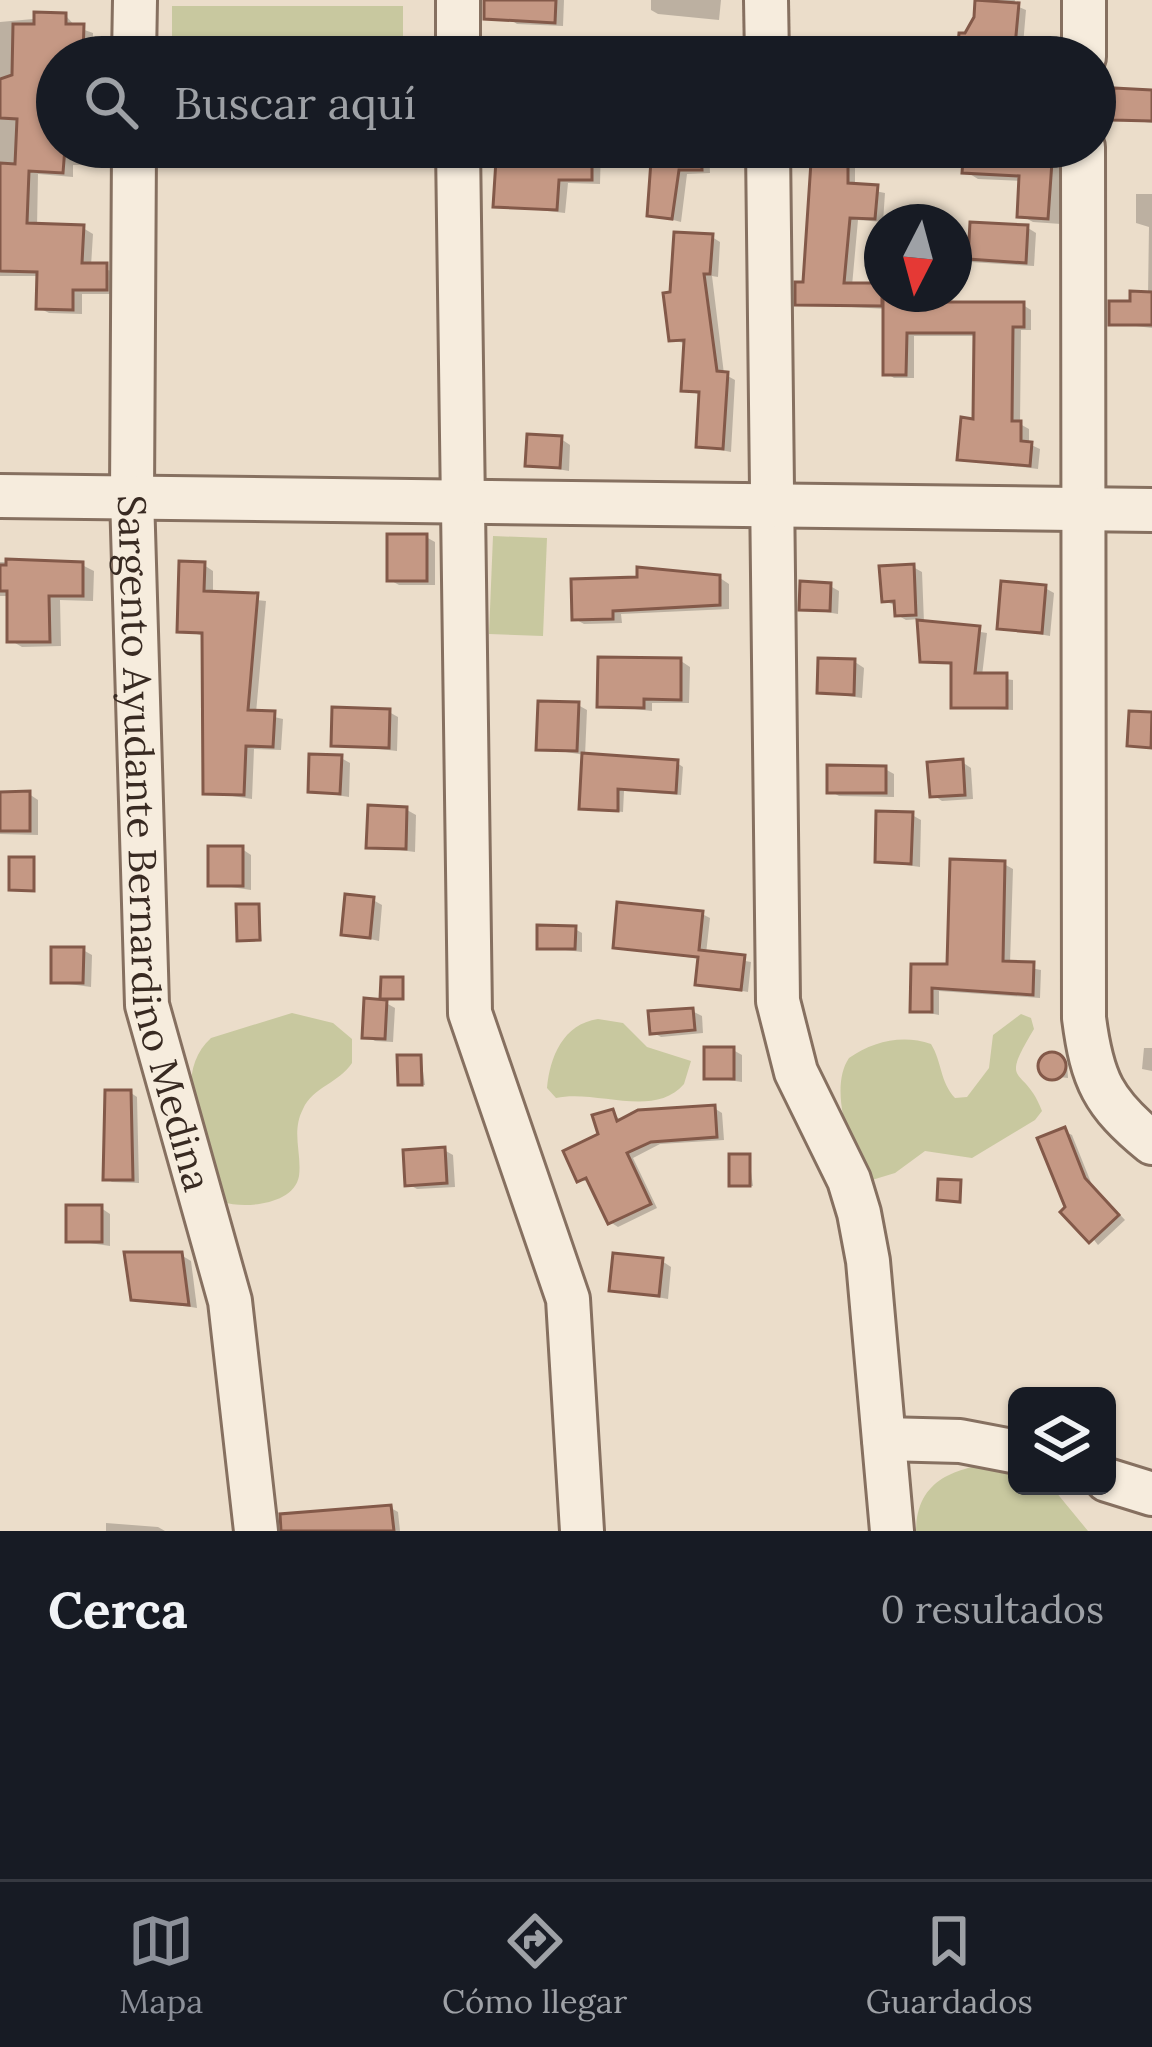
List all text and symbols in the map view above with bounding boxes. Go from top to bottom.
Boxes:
search box [36,36,1116,168]
icon: search [78,69,144,135]
text: Buscar aquí [174,74,416,131]
north arrow [864,204,972,312]
street label: Sargento Ayudante Bernardino Medina [107,494,223,1197]
map controls [1008,1387,1116,1495]
button: layers [1008,1387,1116,1495]
text: Cerca [48,1577,188,1642]
text: 0 resultados [880,1584,1104,1634]
tab: Mapa [119,1908,203,2022]
tab: Cómo llegar [442,1908,627,2022]
tab: Guardados [866,1908,1033,2022]

